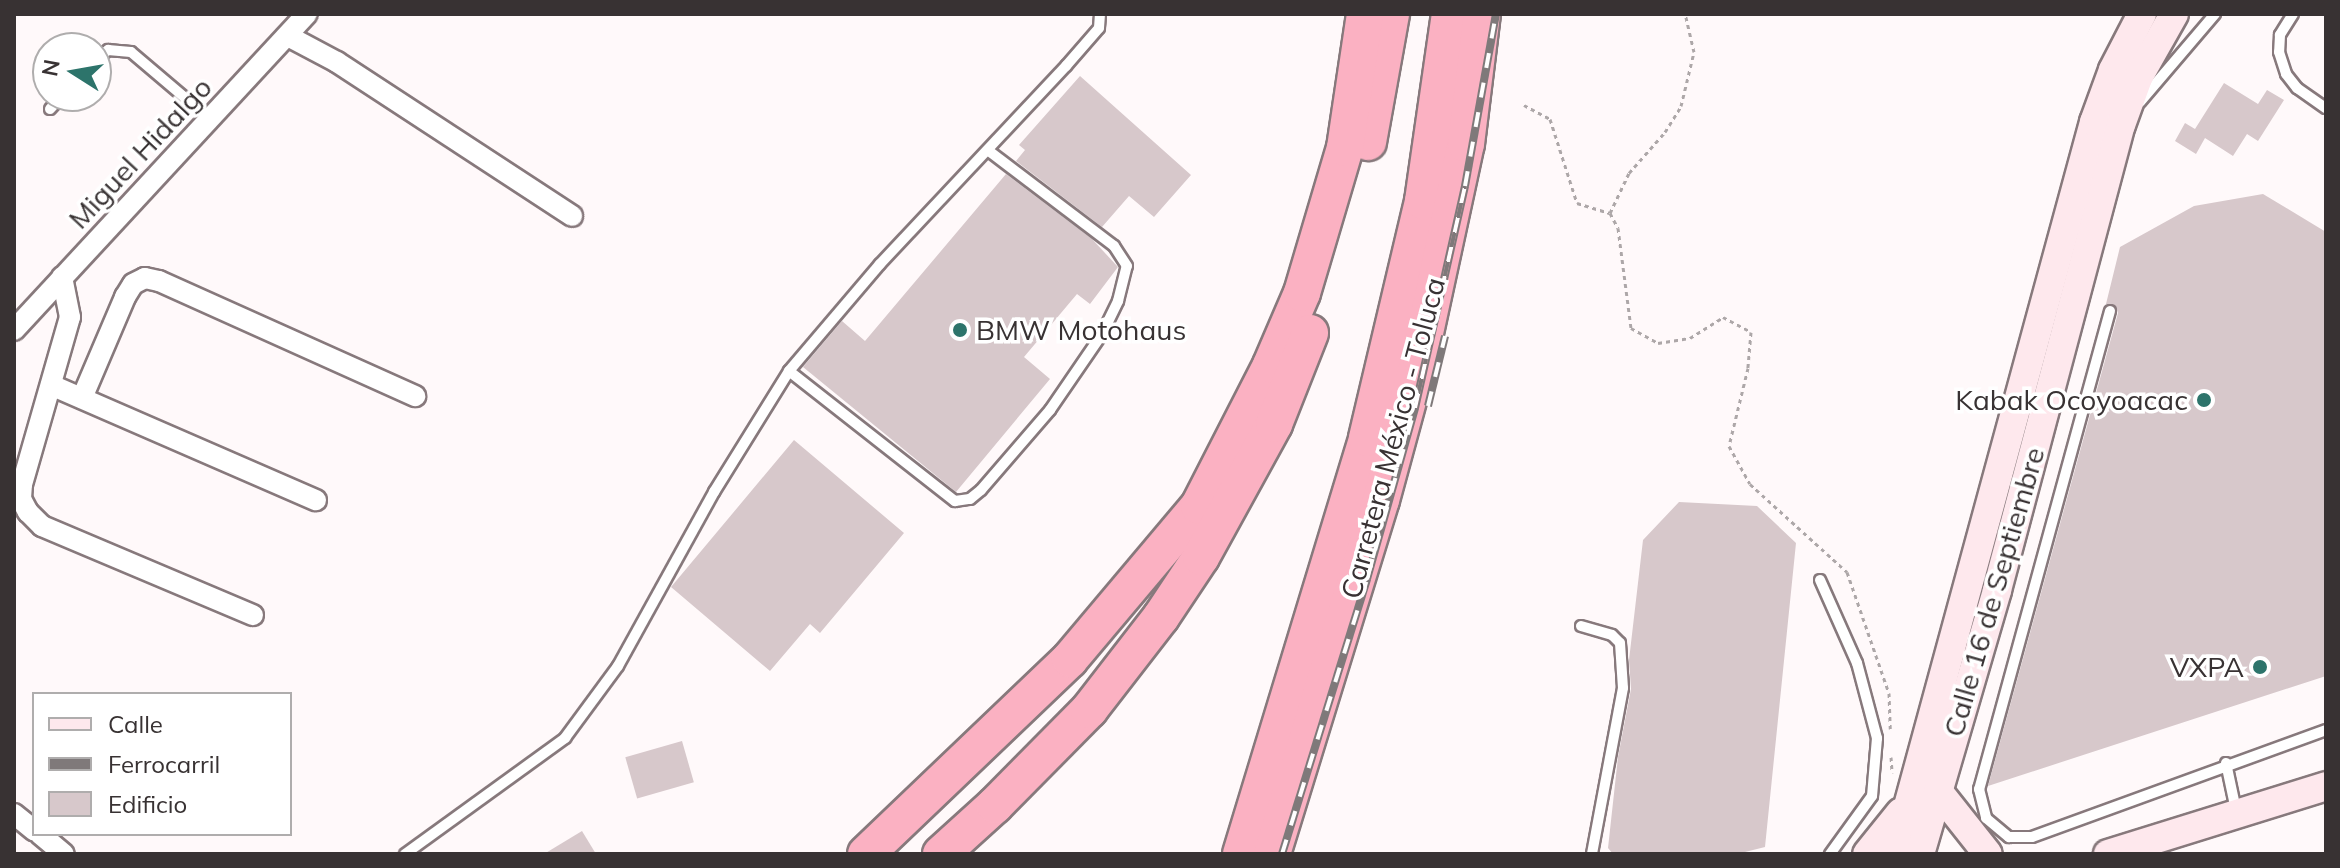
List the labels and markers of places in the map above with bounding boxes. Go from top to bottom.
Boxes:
place label: BMW Motohaus [976,313,1186,347]
marker: BMW Motohaus [951,321,969,339]
place label: Kabak Ocoyoacac [1955,383,2188,417]
marker: Kabak Ocoyoacac [2195,391,2213,409]
place label: VXPA [2170,650,2244,684]
marker: VXPA [2251,658,2269,676]

